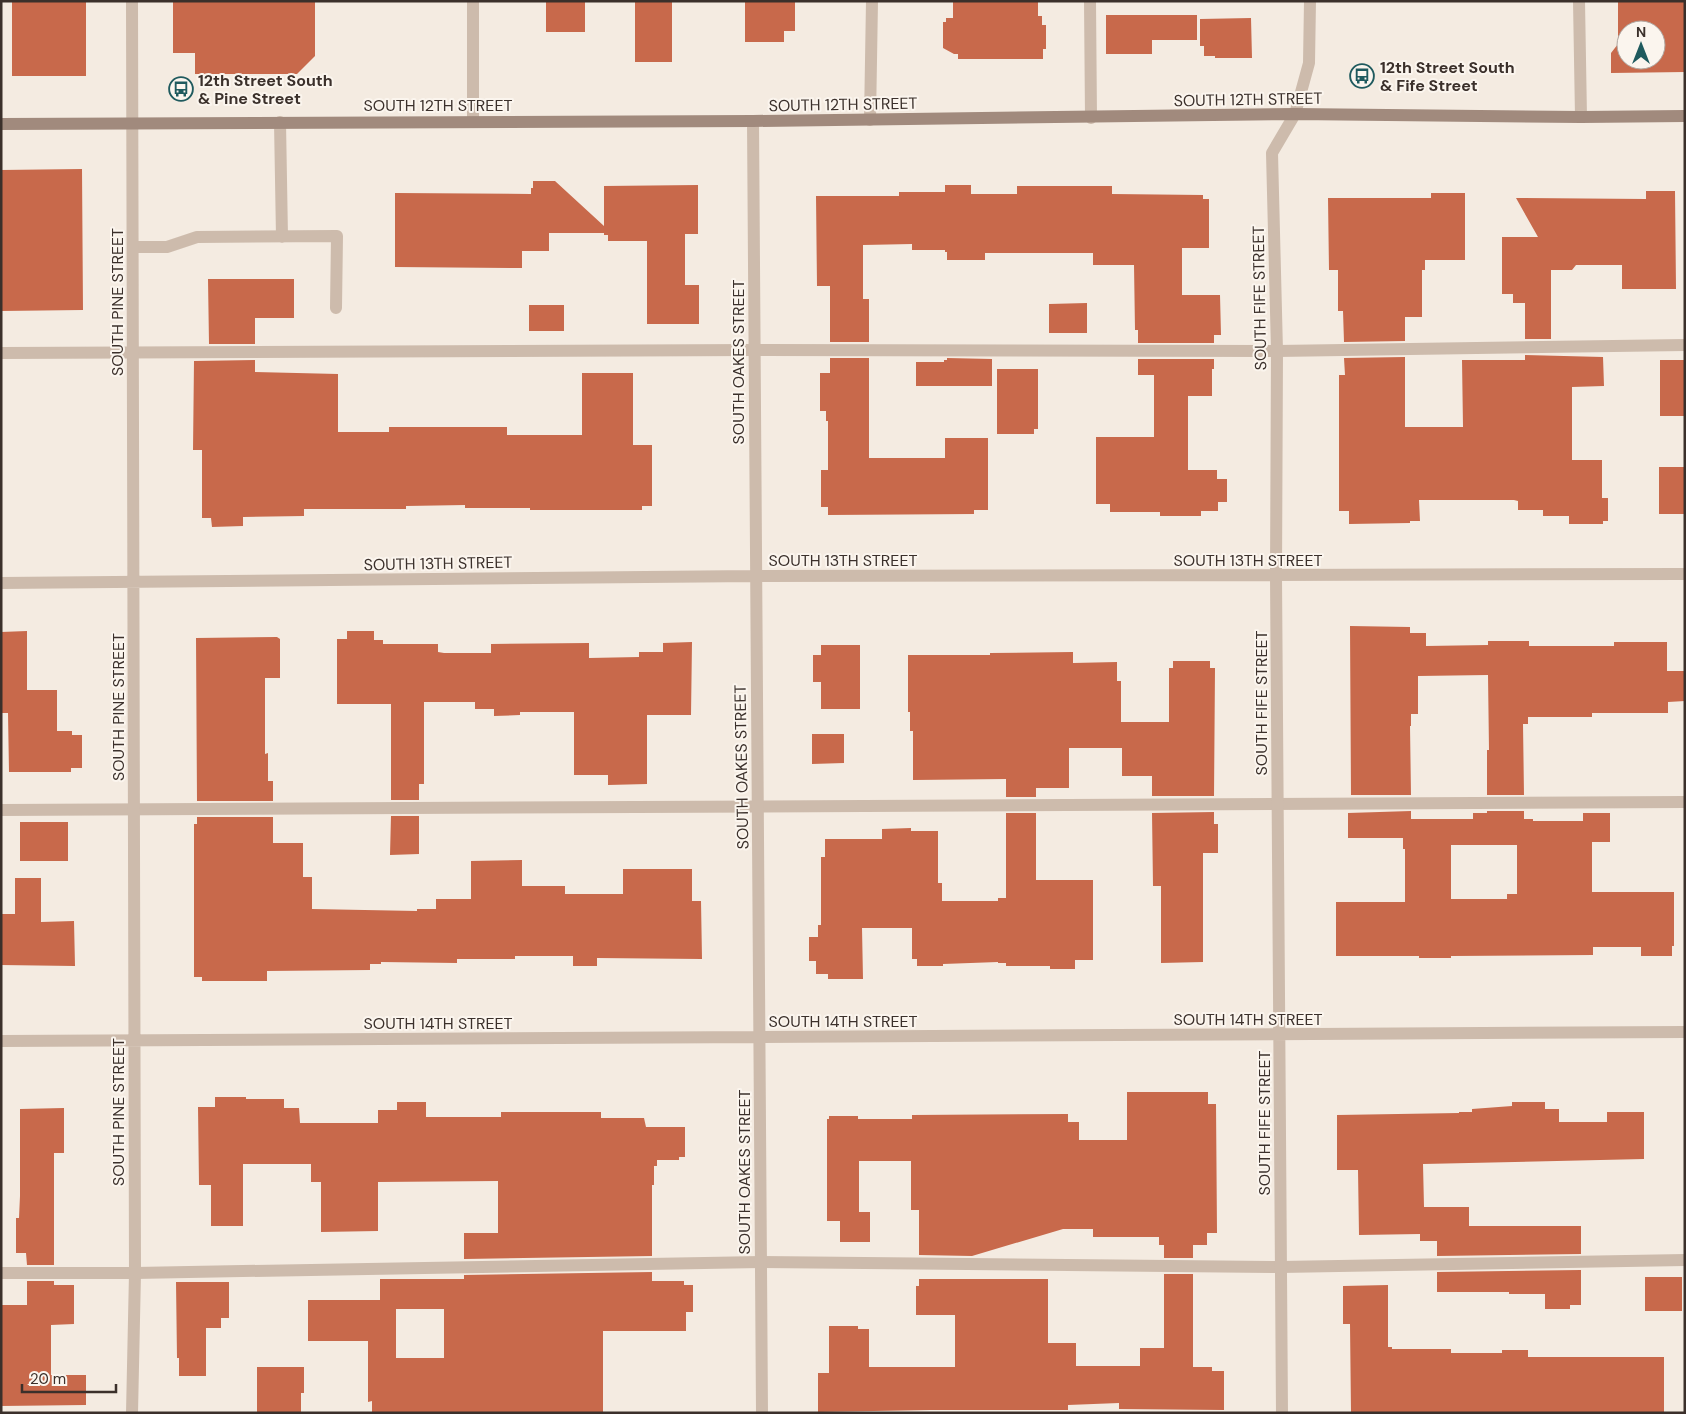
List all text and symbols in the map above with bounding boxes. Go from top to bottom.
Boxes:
north arrow [1616,20,1666,70]
text: N [1636,23,1646,41]
place label: 12th Street South & Fife Street [1380,57,1515,96]
bus stop icon: 12th Street South & Fife Street [1349,63,1375,89]
place label: 12th Street South & Pine Street [198,70,333,109]
bus stop icon: 12th Street South & Pine Street [168,76,194,102]
street label: SOUTH 12TH STREET [1173,88,1323,111]
street label: SOUTH 12TH STREET [768,93,918,116]
street label: SOUTH 12TH STREET [364,95,512,116]
street label: SOUTH FIFE STREET [1248,225,1271,371]
street label: SOUTH PINE STREET [107,228,128,376]
street label: SOUTH OAKES STREET [728,280,749,444]
street label: SOUTH 13TH STREET [769,550,917,571]
street label: SOUTH 13TH STREET [1174,550,1322,571]
street label: SOUTH 13TH STREET [363,552,513,575]
street label: SOUTH FIFE STREET [1251,630,1272,775]
street label: SOUTH PINE STREET [108,633,129,781]
street label: SOUTH OAKES STREET [730,684,753,850]
street label: SOUTH 14TH STREET [1173,1009,1323,1030]
street label: SOUTH 14TH STREET [768,1011,918,1032]
street label: SOUTH 14TH STREET [363,1013,513,1034]
street label: SOUTH PINE STREET [108,1038,129,1186]
street label: SOUTH FIFE STREET [1254,1050,1275,1195]
street label: SOUTH OAKES STREET [734,1090,755,1254]
scale bar [22,1362,116,1394]
text: 20 m [30,1369,66,1389]

